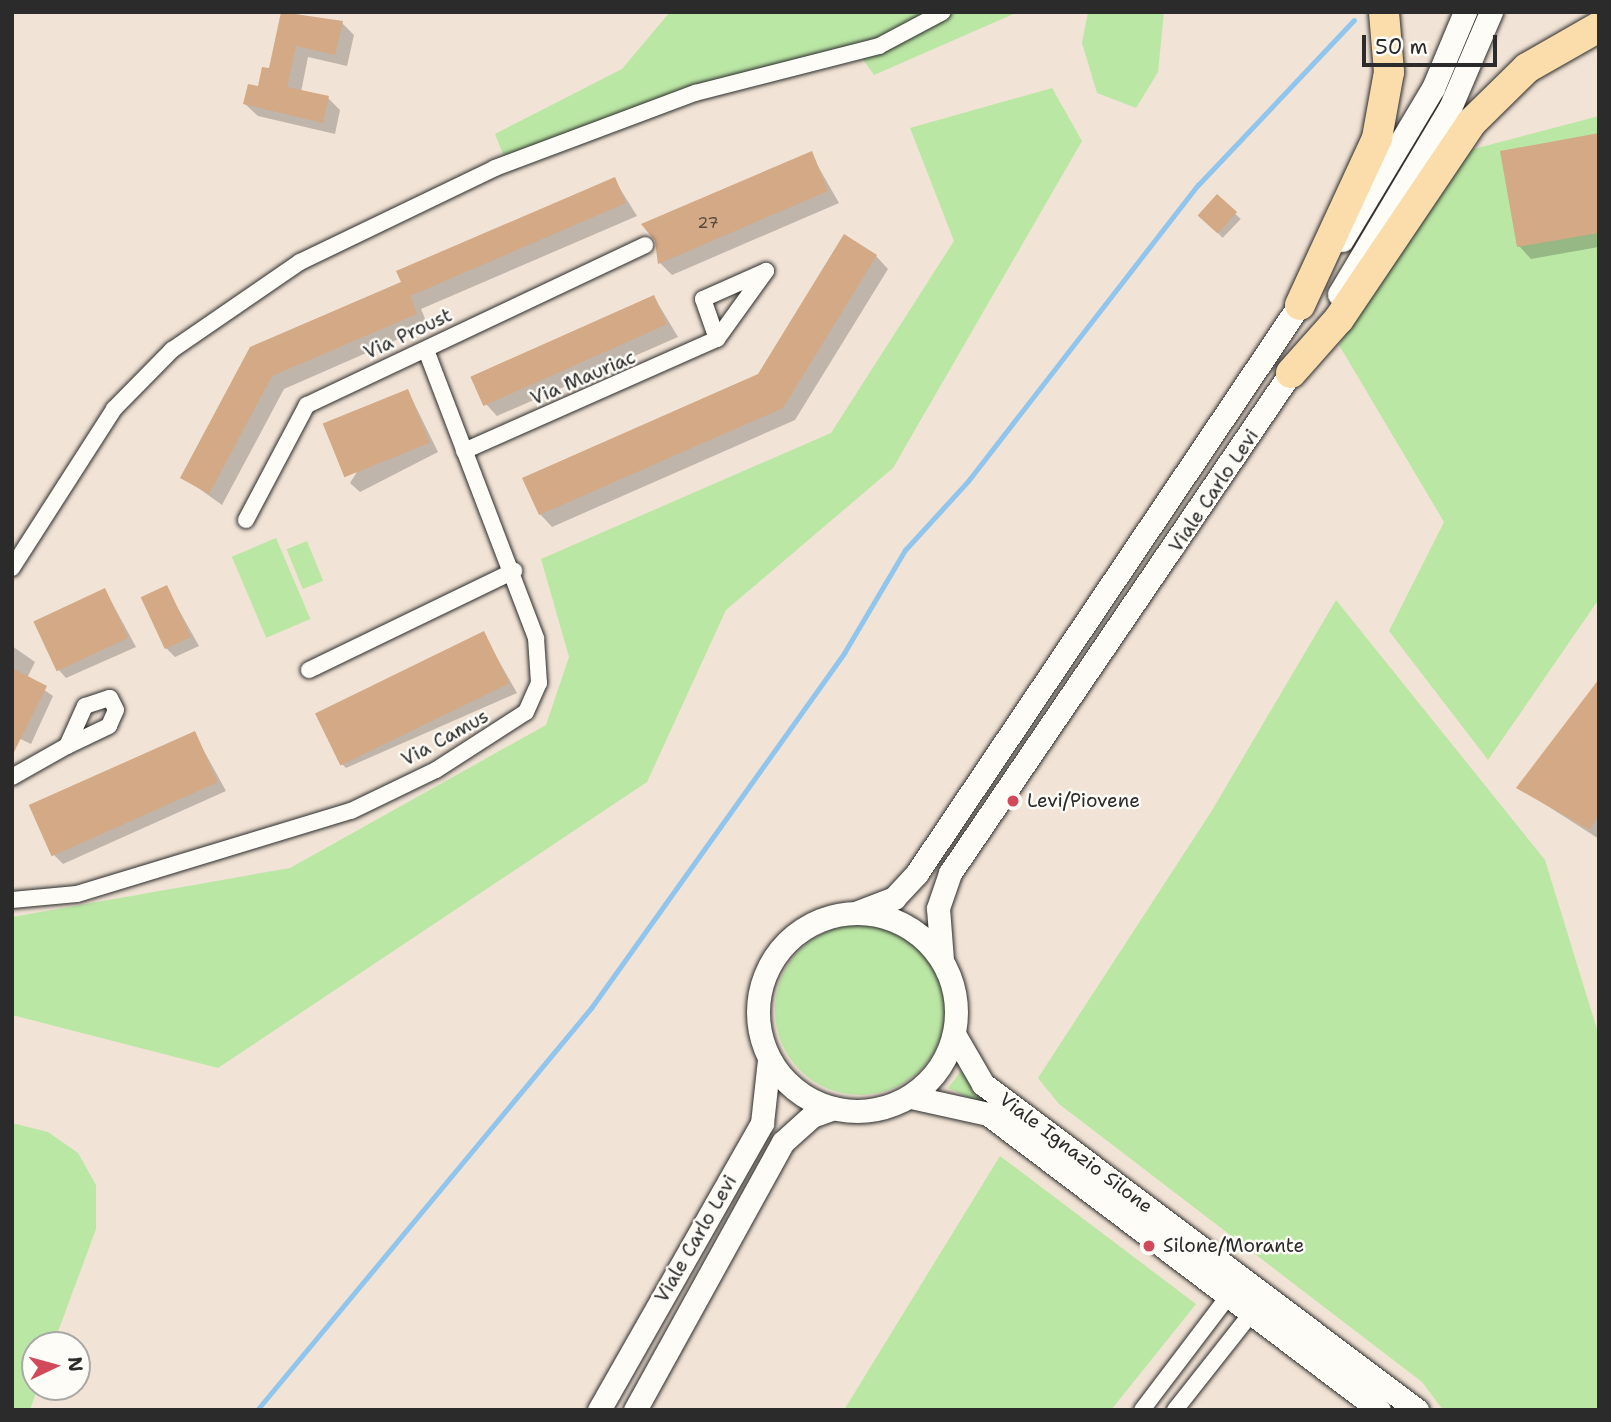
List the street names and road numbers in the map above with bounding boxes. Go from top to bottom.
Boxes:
street label: Via Proust [360,304,456,364]
street label: Via Mauriac [527,346,639,410]
street label: Viale Carlo Levi [1164,425,1264,557]
street label: Via Camus [398,705,492,771]
street label: Viale Ignazio Silone [995,1088,1157,1218]
street label: Viale Carlo Levi [650,1171,742,1307]

